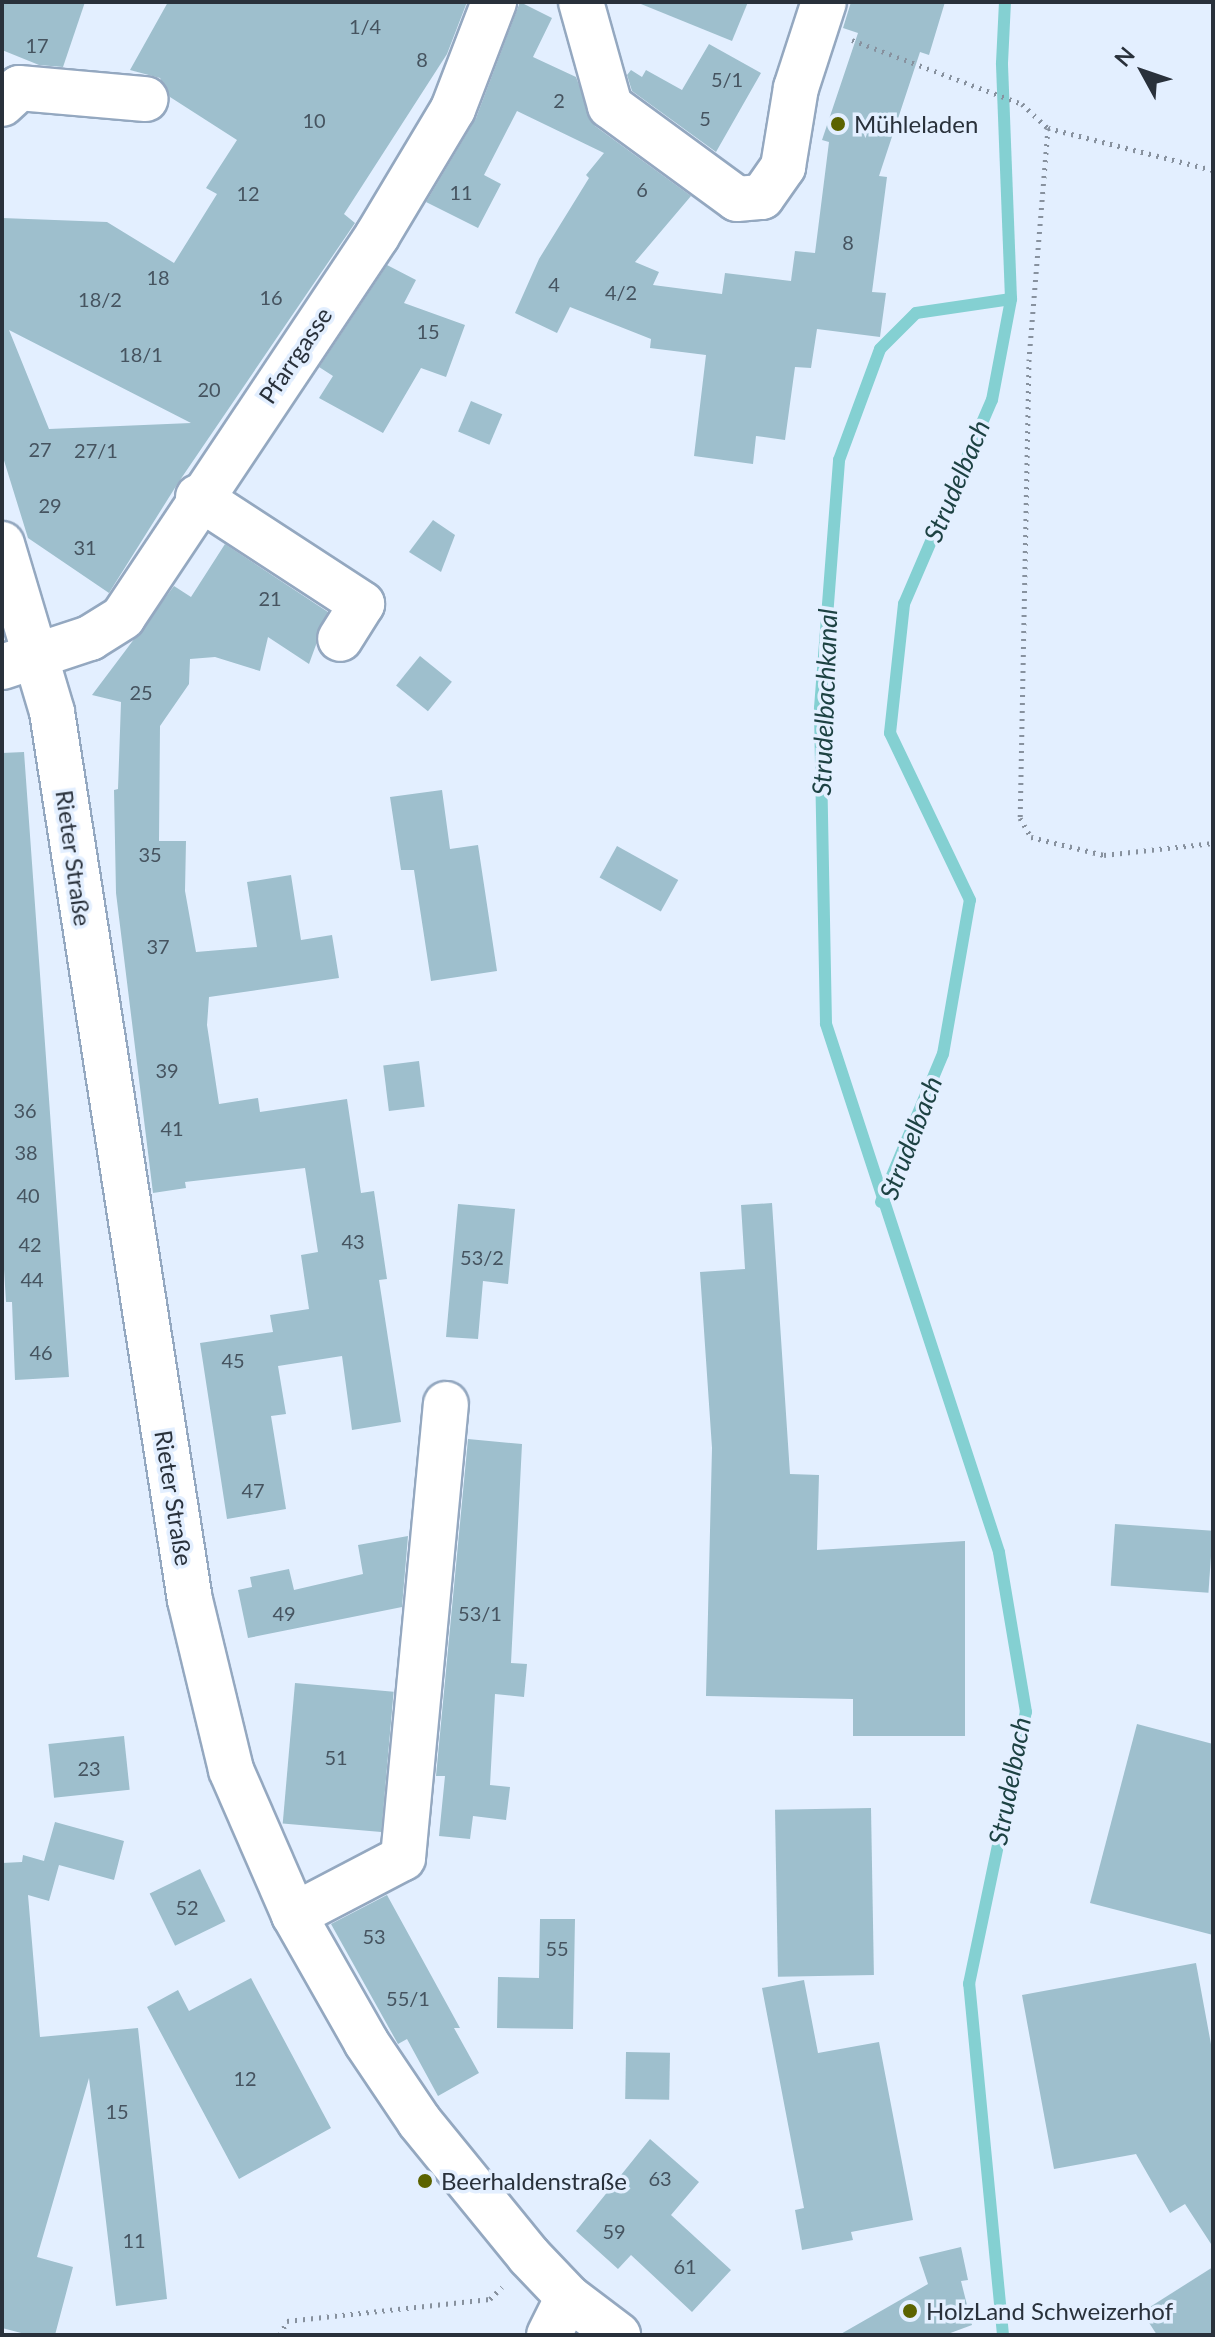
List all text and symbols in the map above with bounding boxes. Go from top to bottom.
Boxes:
house number: 1/4 [349,14,381,38]
north arrow [1103,32,1183,112]
house number: 17 [25,33,49,57]
text: N [1108,41,1140,71]
house number: 8 [416,47,428,71]
house number: 5/1 [711,67,743,91]
house number: 2 [553,88,565,112]
house number: 5 [699,106,711,130]
house number: 10 [302,108,326,132]
place label: Mühleladen [854,110,978,138]
marker: Mühleladen [829,115,847,133]
house number: 6 [636,177,648,201]
house number: 11 [449,180,473,204]
house number: 12 [236,181,260,205]
house number: 8 [842,230,854,254]
house number: 18 [146,265,170,289]
house number: 4 [548,272,560,296]
house number: 4/2 [605,280,637,304]
house number: 16 [259,285,283,309]
house number: 18/2 [78,287,122,311]
street label: Pfarrgasse [252,301,338,409]
house number: 15 [416,319,440,343]
house number: 18/1 [119,342,163,366]
house number: 20 [197,377,221,401]
water label: Strudelbach [917,415,997,547]
house number: 27 [28,437,52,461]
house number: 27/1 [74,438,118,462]
house number: 29 [38,493,62,517]
house number: 31 [73,535,97,559]
house number: 21 [258,586,282,610]
water label: Strudelbachkanal [806,608,844,796]
house number: 25 [129,680,153,704]
street label: Rieter Straße [50,788,98,928]
house number: 35 [138,842,162,866]
house number: 37 [146,934,170,958]
house number: 39 [155,1058,179,1082]
water label: Strudelbach [873,1072,949,1204]
house number: 36 [13,1098,37,1122]
house number: 41 [160,1116,184,1140]
house number: 38 [14,1140,38,1164]
house number: 40 [16,1183,40,1207]
house number: 43 [341,1229,365,1253]
house number: 42 [18,1232,42,1256]
house number: 53/2 [460,1245,504,1269]
house number: 44 [20,1267,44,1291]
house number: 46 [29,1340,53,1364]
house number: 45 [221,1348,245,1372]
street label: Rieter Straße [149,1428,199,1568]
house number: 47 [241,1478,265,1502]
house number: 49 [272,1601,296,1625]
house number: 53/1 [458,1601,502,1625]
water label: Strudelbach [982,1715,1038,1847]
house number: 51 [324,1745,348,1769]
house number: 23 [77,1756,101,1780]
house number: 52 [175,1895,199,1919]
house number: 53 [362,1924,386,1948]
house number: 55 [545,1936,569,1960]
house number: 55/1 [386,1986,430,2010]
house number: 12 [233,2066,257,2090]
house number: 15 [105,2099,129,2123]
house number: 63 [648,2166,672,2190]
place label: Beerhaldenstraße [441,2167,627,2195]
marker: Beerhaldenstraße [416,2172,434,2190]
house number: 59 [602,2219,626,2243]
house number: 11 [122,2228,146,2252]
house number: 61 [673,2254,697,2278]
place label: HolzLand Schweizerhof [926,2297,1173,2325]
marker: HolzLand Schweizerhof [901,2302,919,2320]

